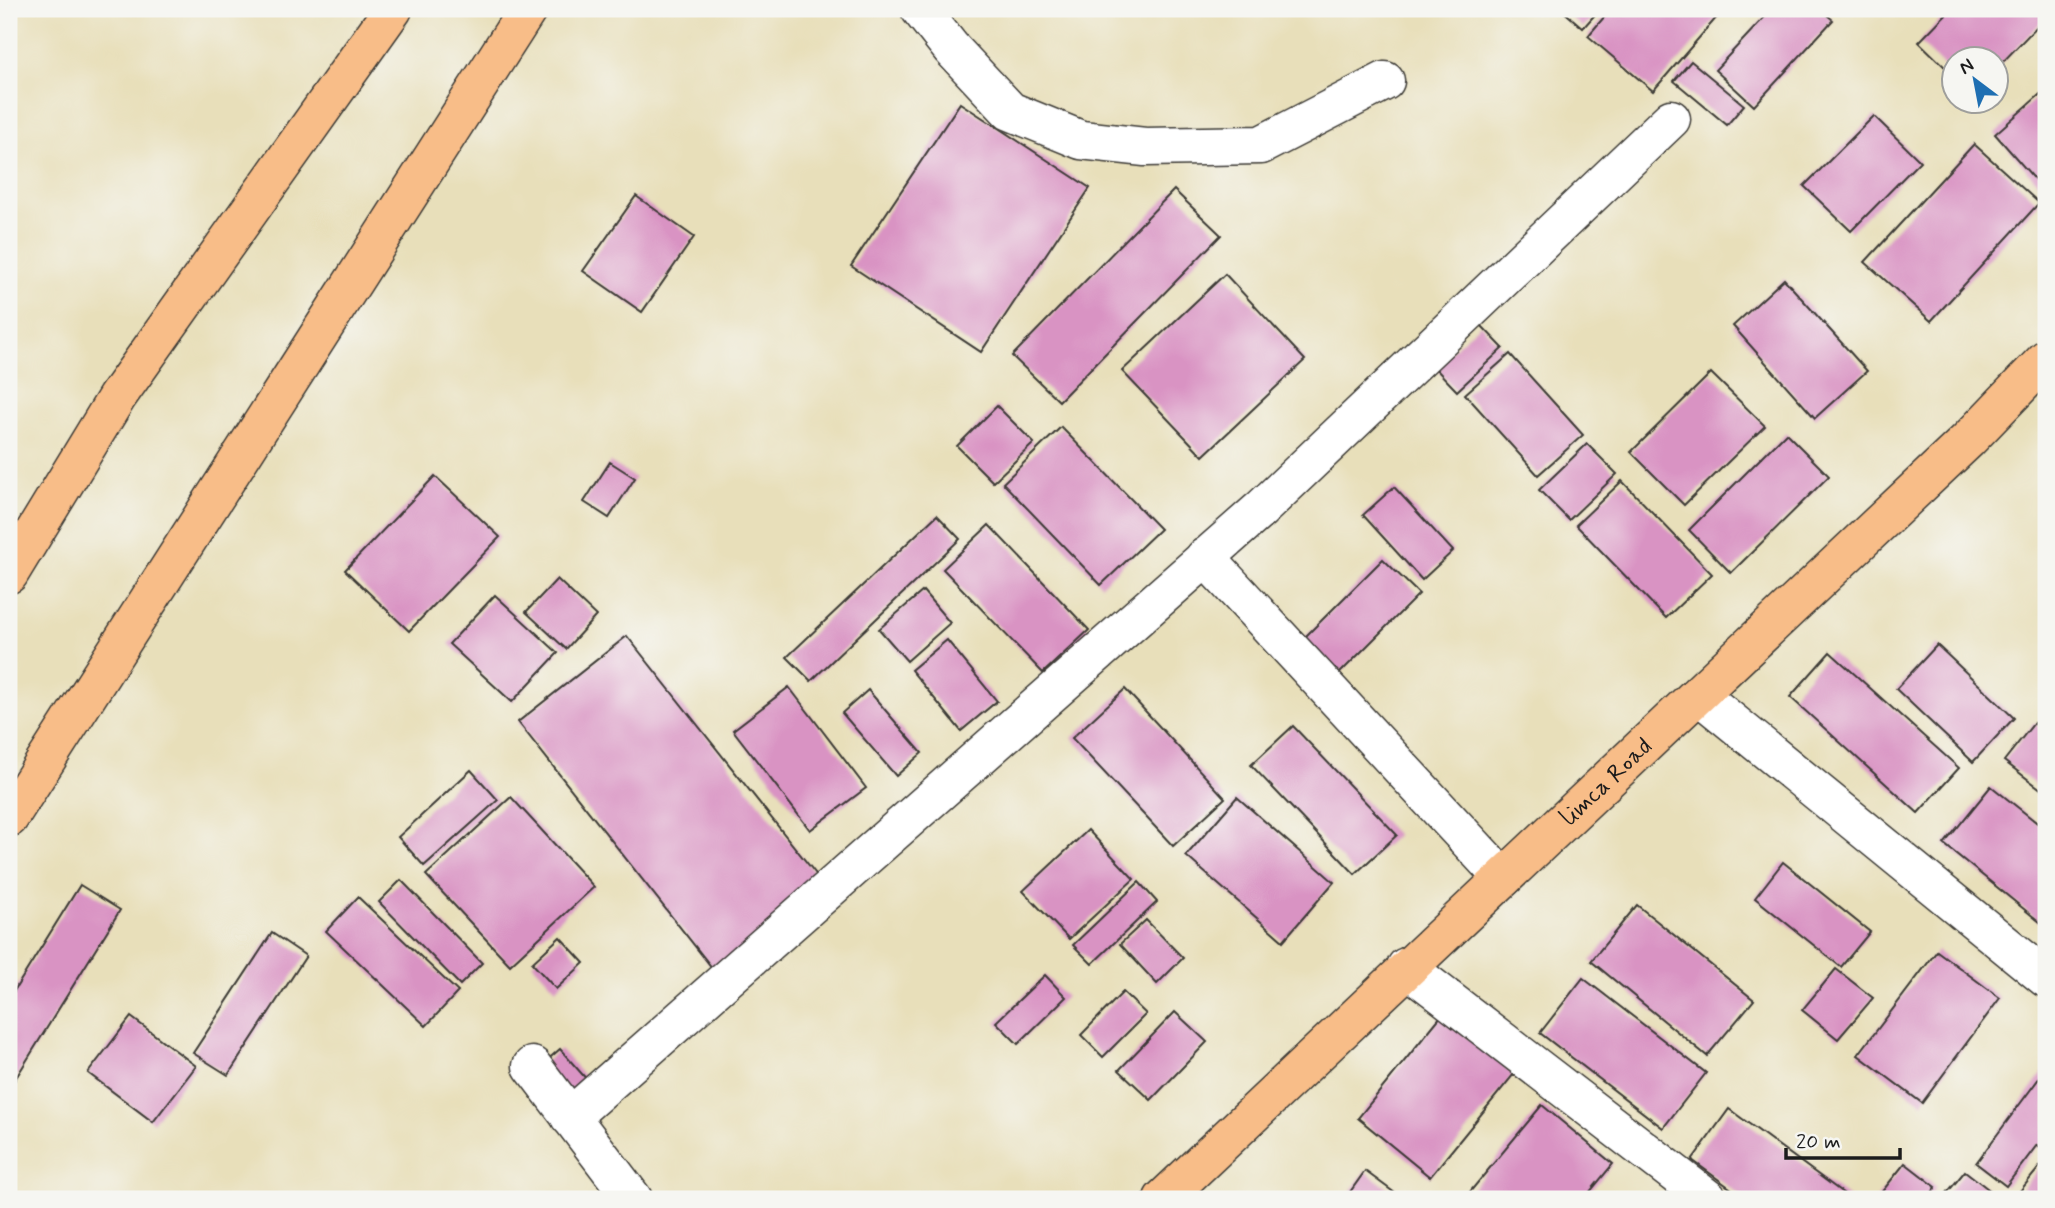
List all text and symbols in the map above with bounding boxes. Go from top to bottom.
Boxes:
north arrow [1940,46,2010,116]
text: N [1955,53,1979,81]
street label: limca Road [1555,732,1659,833]
scale bar [1786,1117,1899,1161]
text: 20 m [1796,1128,1841,1156]

